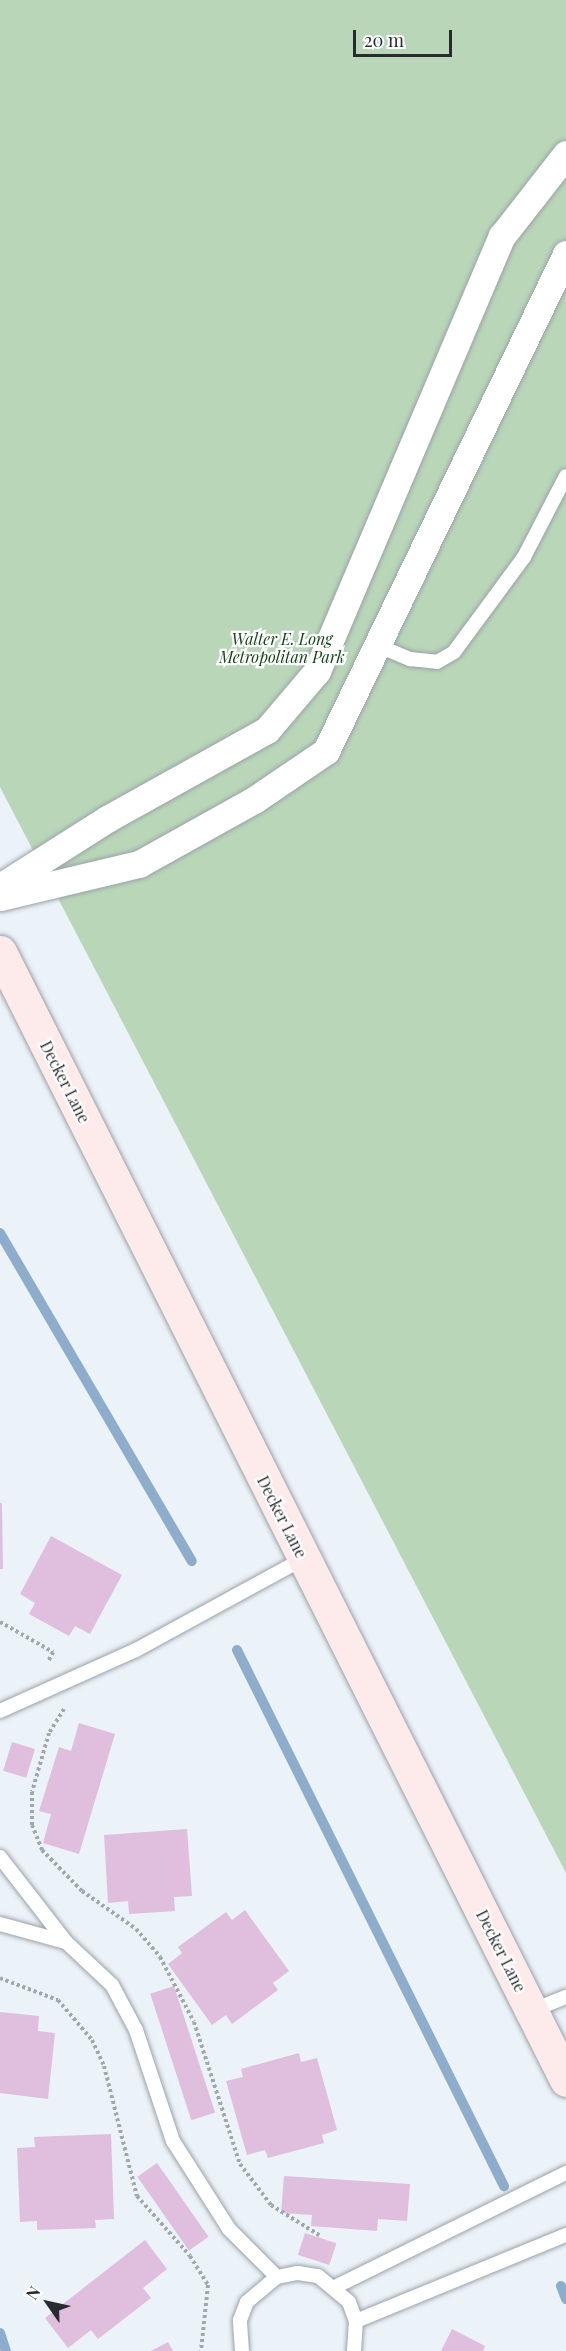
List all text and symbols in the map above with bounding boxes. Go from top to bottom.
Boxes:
scale bar [356,18,455,56]
text: 20 m [364,28,404,52]
park label: Walter E. Long Metropolitan Park [219,629,345,667]
street label: Decker Lane [36,1038,94,1126]
street label: Decker Lane [253,1473,311,1561]
street label: Decker Lane [472,1907,530,1995]
north arrow [18,2273,78,2333]
text: N [21,2282,45,2303]

